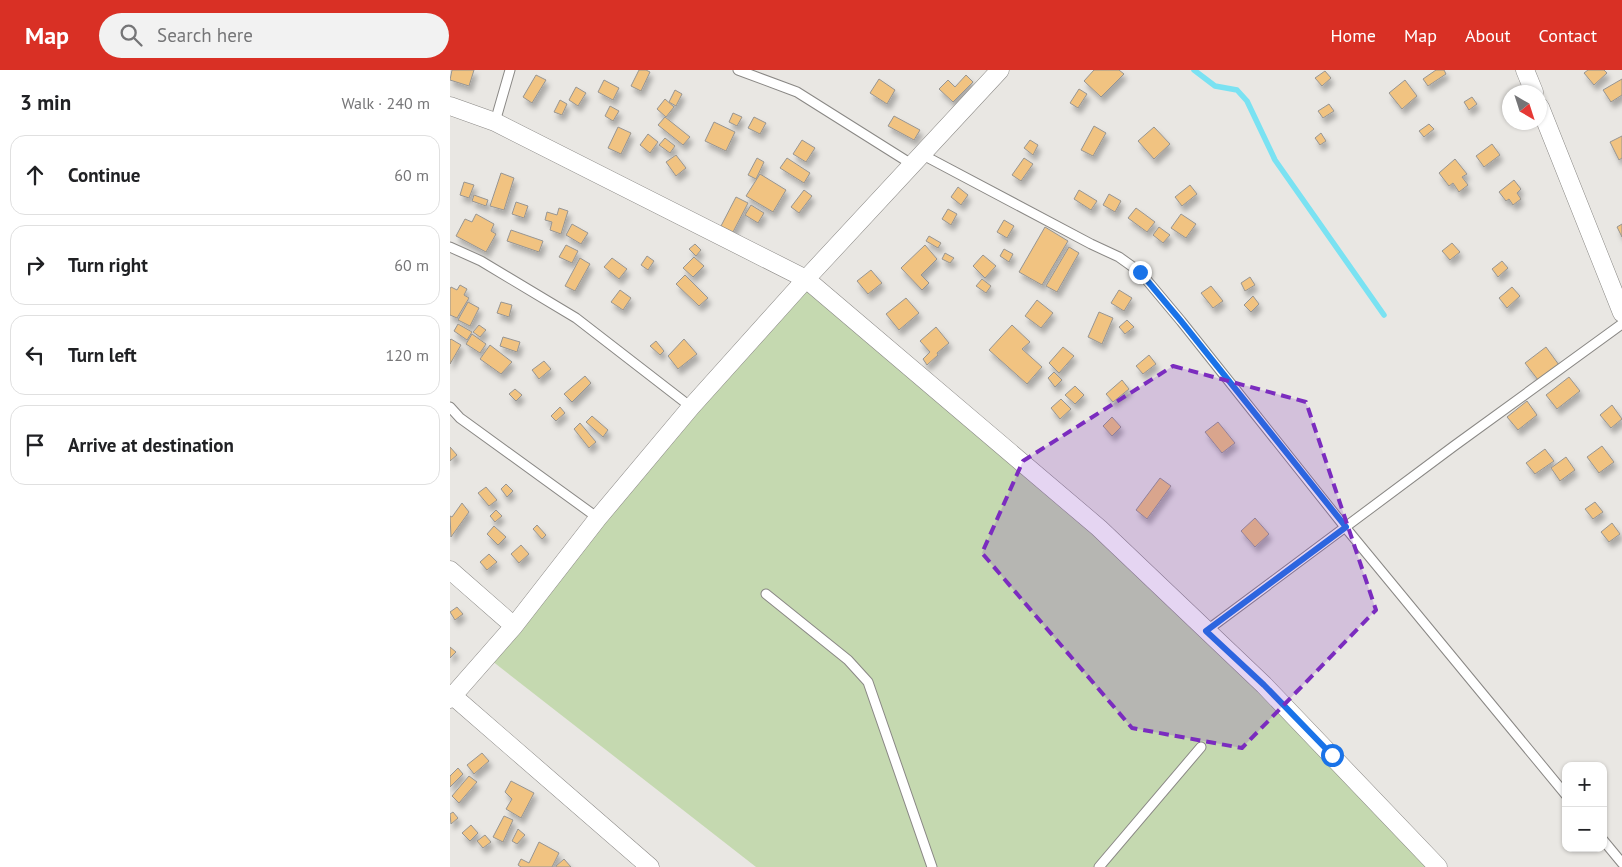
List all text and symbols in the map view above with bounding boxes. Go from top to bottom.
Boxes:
search box [99,13,449,58]
text: Map [25,20,69,51]
icon: search [117,21,145,49]
text: Search here [157,23,253,47]
text: Home [1330,24,1376,47]
text: Map [1404,24,1437,47]
text: About [1465,24,1511,47]
text: Contact [1539,24,1597,47]
north arrow [1502,85,1547,130]
text: 3 min [20,89,71,116]
text: Walk · 240 m [341,93,430,113]
icon: ahead [21,161,49,189]
text: Continue [68,163,140,187]
text: 60 m [394,165,429,185]
icon: right [21,251,49,279]
text: Turn right [68,253,148,277]
text: 60 m [394,255,429,275]
route end [1129,261,1152,284]
icon: left [21,341,49,369]
text: Turn left [68,343,137,367]
text: 120 m [386,345,429,365]
icon: arrive [21,431,49,459]
text: Arrive at destination [68,433,234,457]
route start [1321,744,1344,767]
map controls [1562,762,1607,852]
button: + [1562,762,1607,807]
button: − [1562,807,1607,852]

